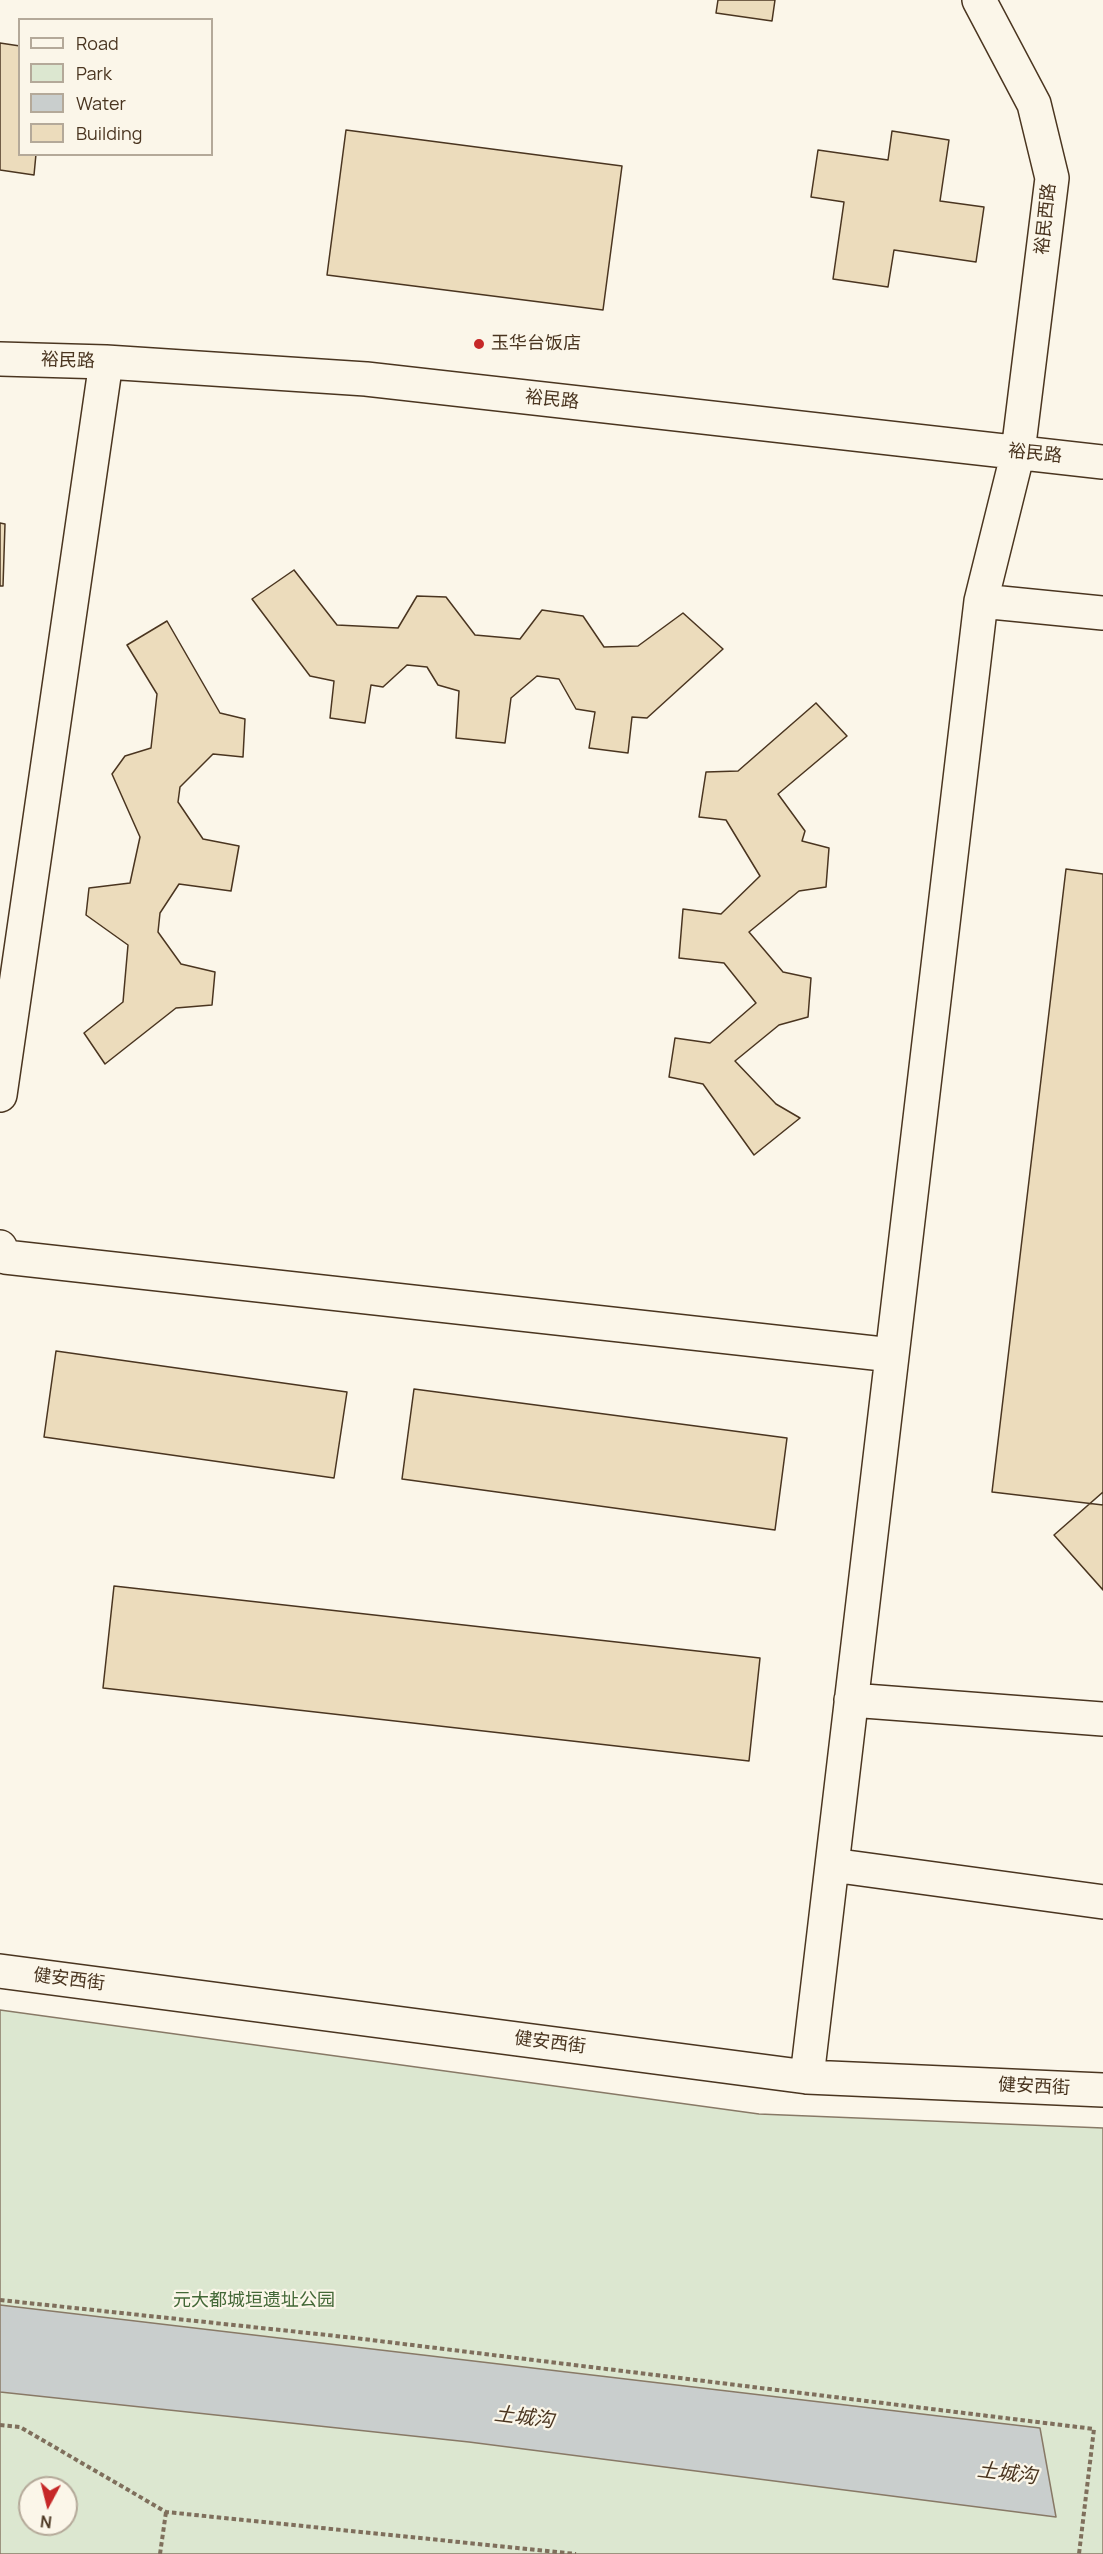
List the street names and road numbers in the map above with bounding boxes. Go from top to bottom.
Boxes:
street label: 裕民西路 [1031,182,1061,256]
street label: 裕民路 [41,349,95,373]
street label: 裕民路 [524,386,580,414]
street label: 裕民路 [1007,440,1063,468]
street label: 健安西街 [32,1965,106,1995]
street label: 健安西街 [513,2028,587,2058]
street label: 健安西街 [997,2074,1071,2100]

